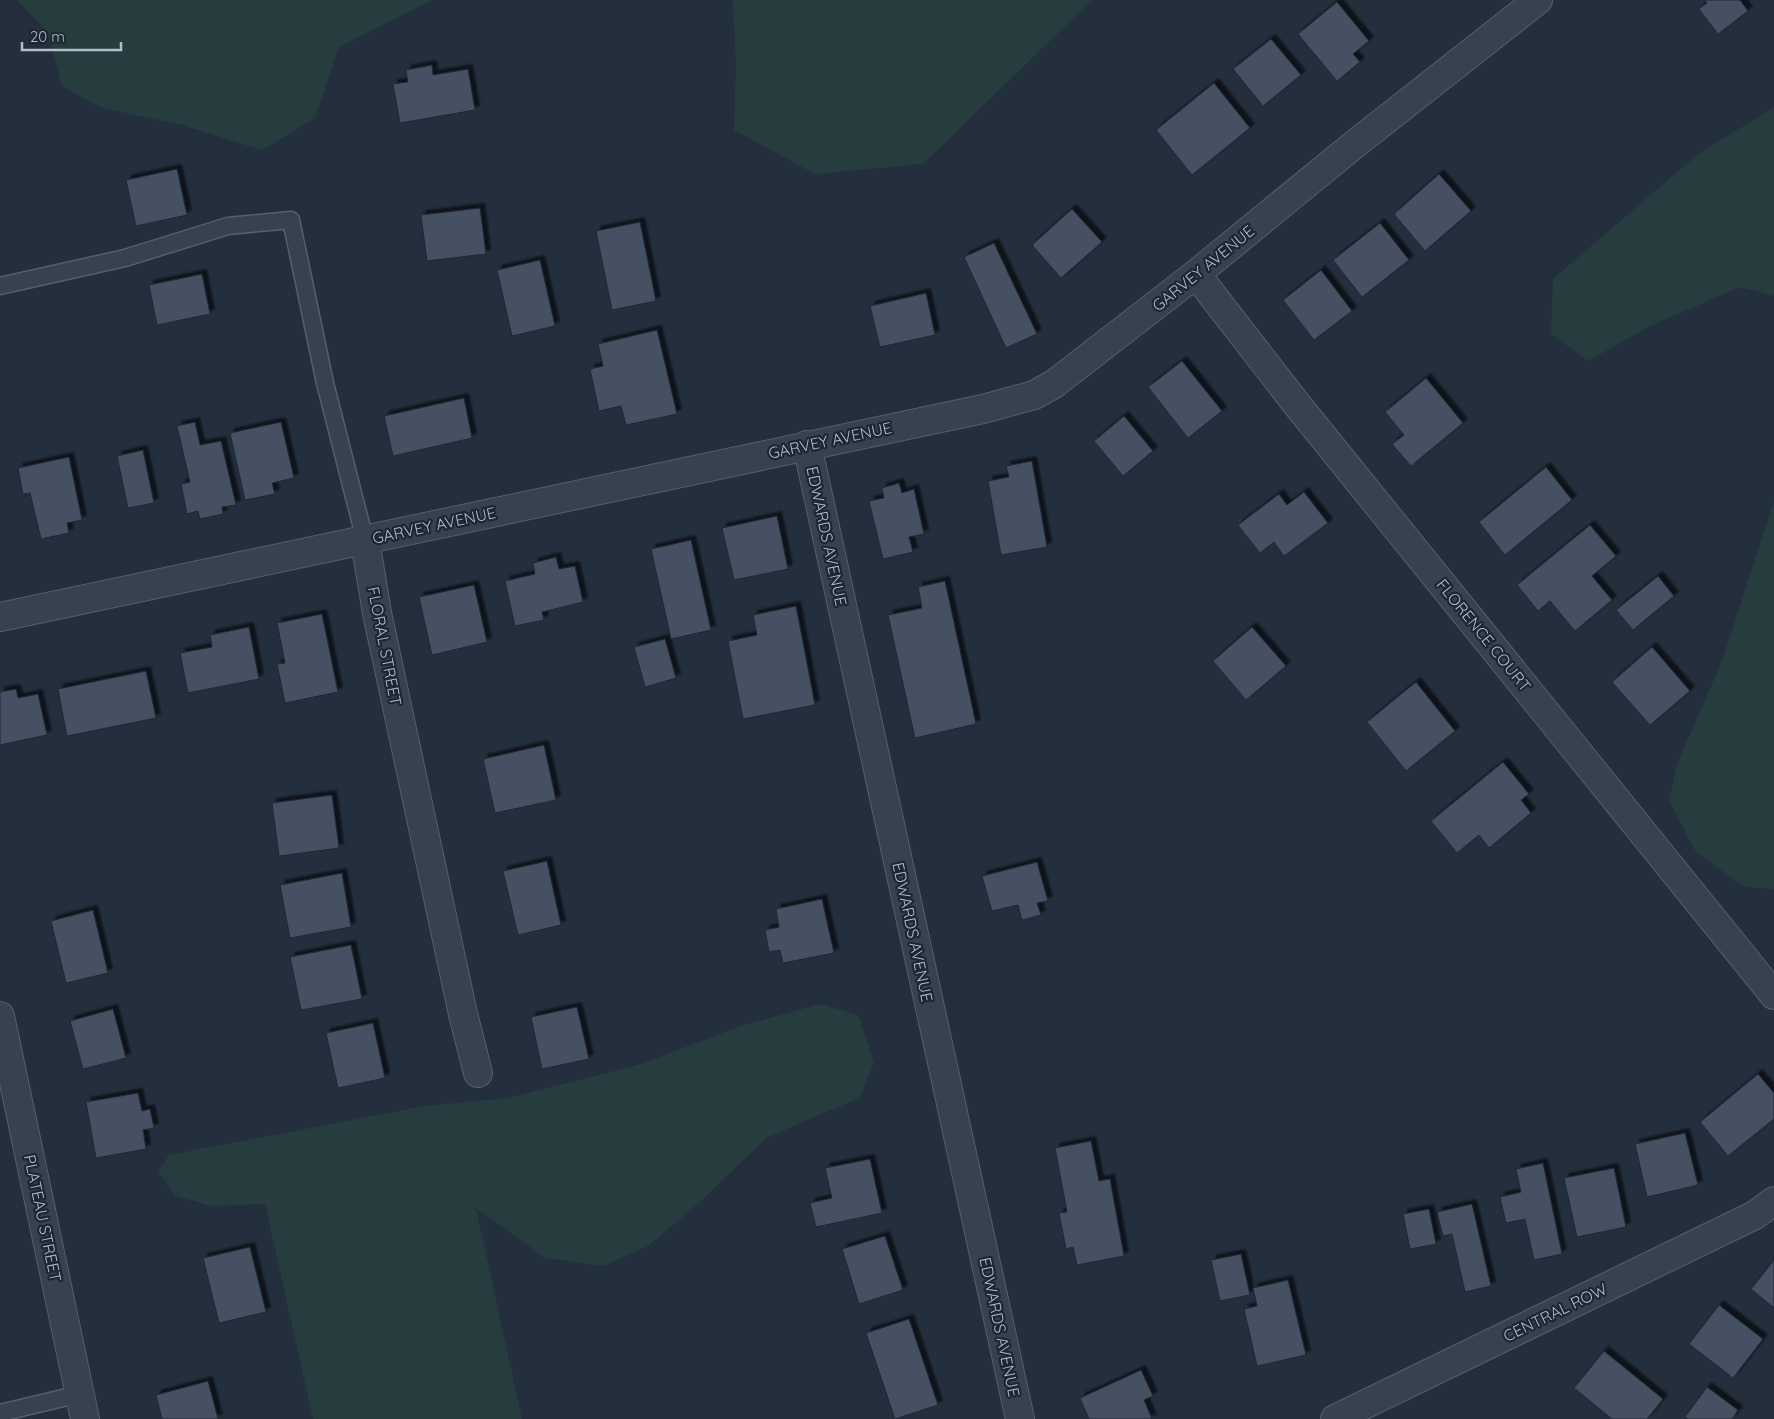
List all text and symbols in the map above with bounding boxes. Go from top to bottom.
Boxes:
scale bar [22,20,121,52]
text: 20 m [30,27,65,46]
street label: GARVEY AVENUE [1148,221,1258,315]
street label: GARVEY AVENUE [766,417,894,463]
street label: EDWARDS AVENUE [802,464,852,608]
street label: GARVEY AVENUE [370,502,498,548]
street label: FLORENCE COURT [1432,575,1536,696]
street label: FLORAL STREET [364,585,406,708]
street label: EDWARDS AVENUE [888,860,938,1004]
street label: PLATEAU STREET [20,1153,66,1284]
street label: EDWARDS AVENUE [975,1255,1025,1399]
street label: CENTRAL ROW [1500,1278,1610,1346]

